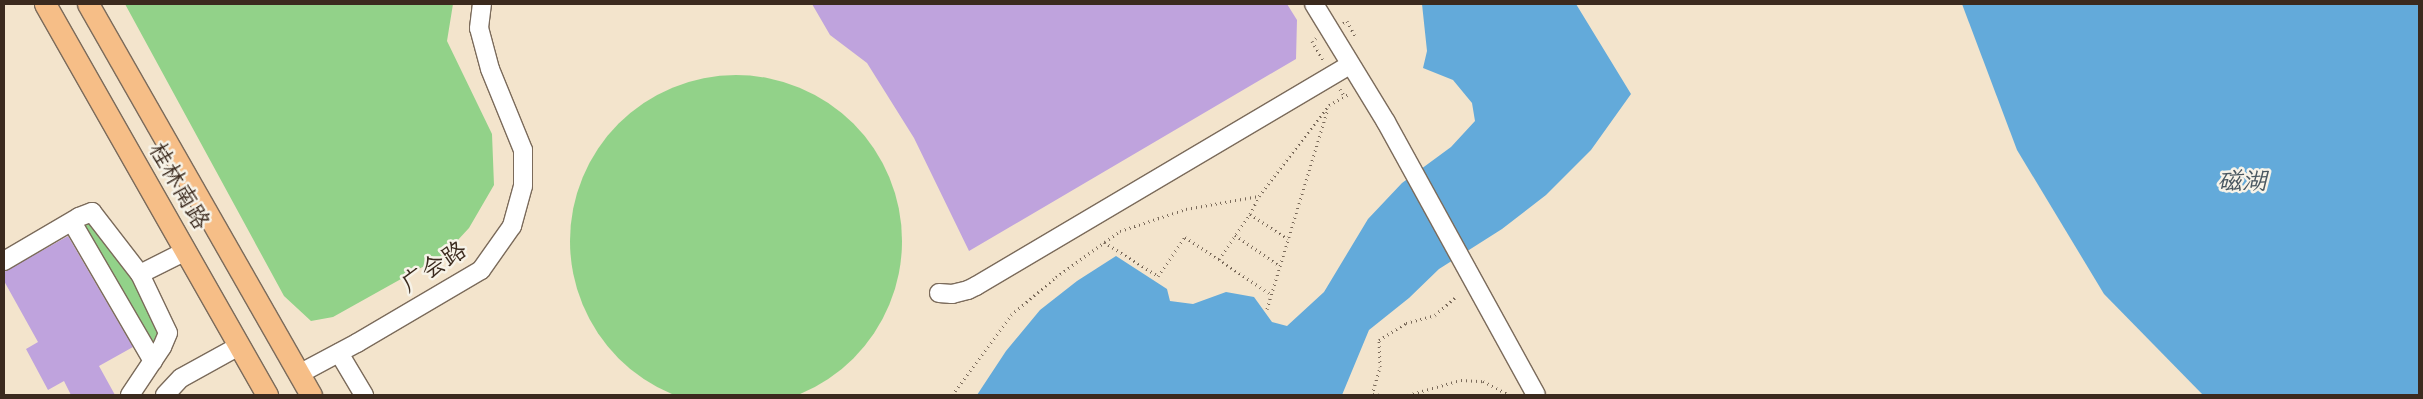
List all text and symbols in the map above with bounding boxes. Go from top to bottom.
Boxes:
street label: 桂林南路 [143,137,215,235]
water label: 磁湖 [2217,166,2267,196]
street label: 广会路 [396,235,472,299]

